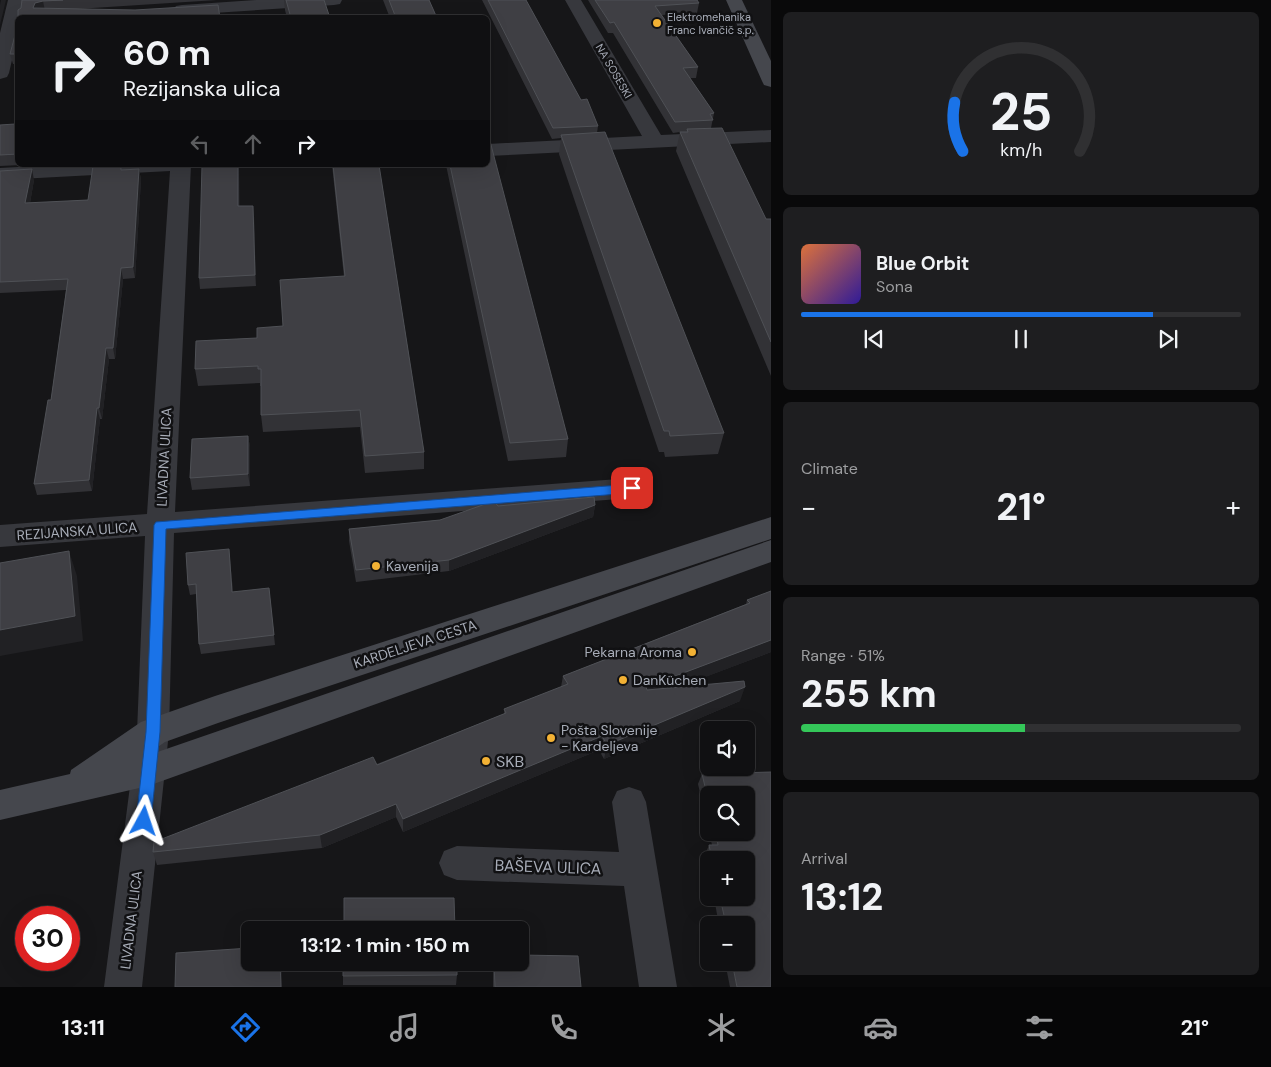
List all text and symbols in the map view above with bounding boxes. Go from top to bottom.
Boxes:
place label: Elektromehanika Franc Ivančič s.p. [667,10,754,37]
marker: Elektromehanika Franc Ivančič s.p. [651,17,663,29]
text: 60 m [123,30,211,76]
icon: right [40,35,105,100]
street label: NA SOSESKI [593,41,635,101]
text: Rezijanska ulica [123,74,280,103]
text: 25 [990,78,1052,146]
icon: left [186,130,214,158]
icon: ahead [239,130,267,158]
icon: right [292,130,320,158]
text: km/h [1000,138,1042,162]
text: Blue Orbit [876,251,969,276]
text: Sona [876,276,913,297]
icon: previous [860,325,888,353]
icon: pause [1007,325,1035,353]
icon: next [1154,325,1182,353]
street label: LIVADNA ULICA [152,407,176,507]
text: Climate [801,458,858,479]
pin [611,467,653,509]
icon: arrive [618,474,646,502]
text: 21° [996,482,1046,532]
text: − [801,489,816,526]
text: + [1226,489,1241,526]
street label: REZIJANSKA ULICA [16,518,138,544]
place label: Kavenija [386,557,439,575]
marker: Kavenija [370,560,382,572]
street label: KARDELJEVA CESTA [351,616,479,672]
place label: Pekarna Aroma [585,643,682,661]
text: Range · 51% [801,645,885,666]
marker: Pekarna Aroma [686,646,698,658]
text: 255 km [801,669,937,719]
place label: DanKüchen [633,671,706,689]
marker: DanKüchen [617,674,629,686]
place label: Pošta Slovenije - Kardeljeva [561,721,658,755]
map controls [700,721,755,971]
button: sound [700,721,755,776]
marker: Pošta Slovenije - Kardeljeva [545,732,557,744]
place label: SKB [496,751,524,772]
marker: SKB [480,755,492,767]
button: search [700,786,755,841]
position arrow [117,794,169,846]
text: Arrival [801,848,848,869]
button: + [700,851,755,906]
street label: BAŠEVA ULICA [494,855,602,879]
street label: LIVADNA ULICA [116,870,146,970]
text: 13:12 [801,872,883,922]
speed limit sign: 30 [15,906,80,971]
button: − [700,916,755,971]
text: 13:12 · 1 min · 150 m [300,933,470,958]
icon: directions [228,1010,263,1045]
icon: music [387,1010,422,1045]
icon: phone [546,1010,581,1045]
icon: climate [704,1010,739,1045]
icon: car [863,1010,898,1045]
icon: filters [1022,1010,1057,1045]
text: 13:11 [62,1013,105,1042]
text: 21° [1180,1013,1209,1042]

